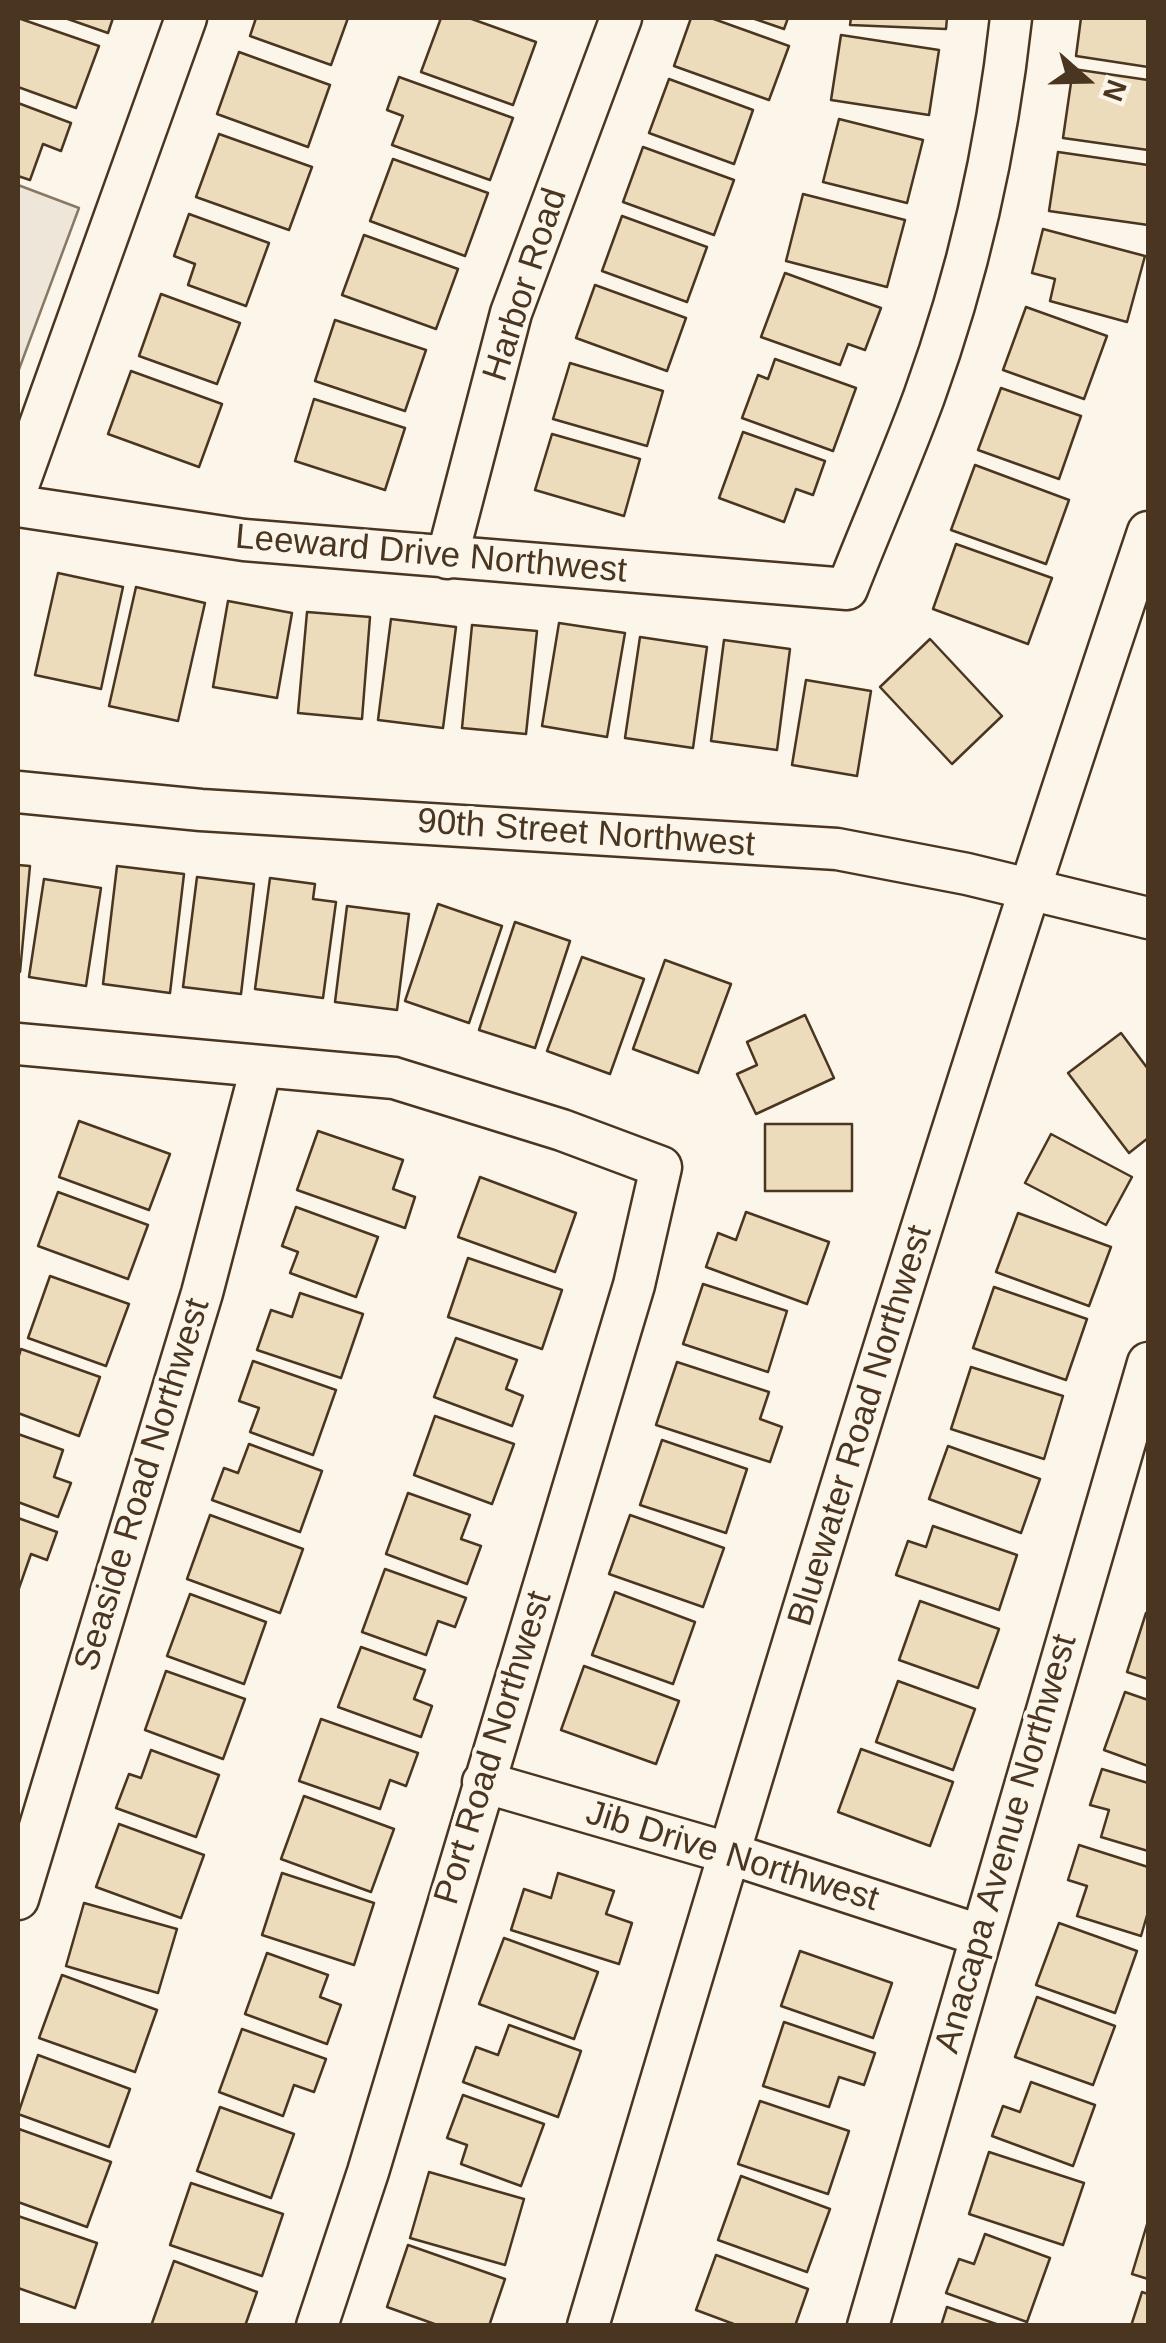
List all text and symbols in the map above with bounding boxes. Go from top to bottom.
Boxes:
north arrow [1036,30,1136,130]
text: N [1097,76,1133,105]
street label: Harbor Road [475,183,577,387]
street label: Leeward Drive Northwest [233,517,629,593]
street label: 90th Street Northwest [416,801,756,867]
street label: Bluewater Road Northwest [780,1221,942,1631]
street label: Seaside Road Northwest [66,1294,220,1676]
street label: Port Road Northwest [426,1587,562,1909]
street label: Anacapa Avenue Northwest [927,1630,1087,2058]
street label: Jib Drive Northwest [581,1793,883,1921]

